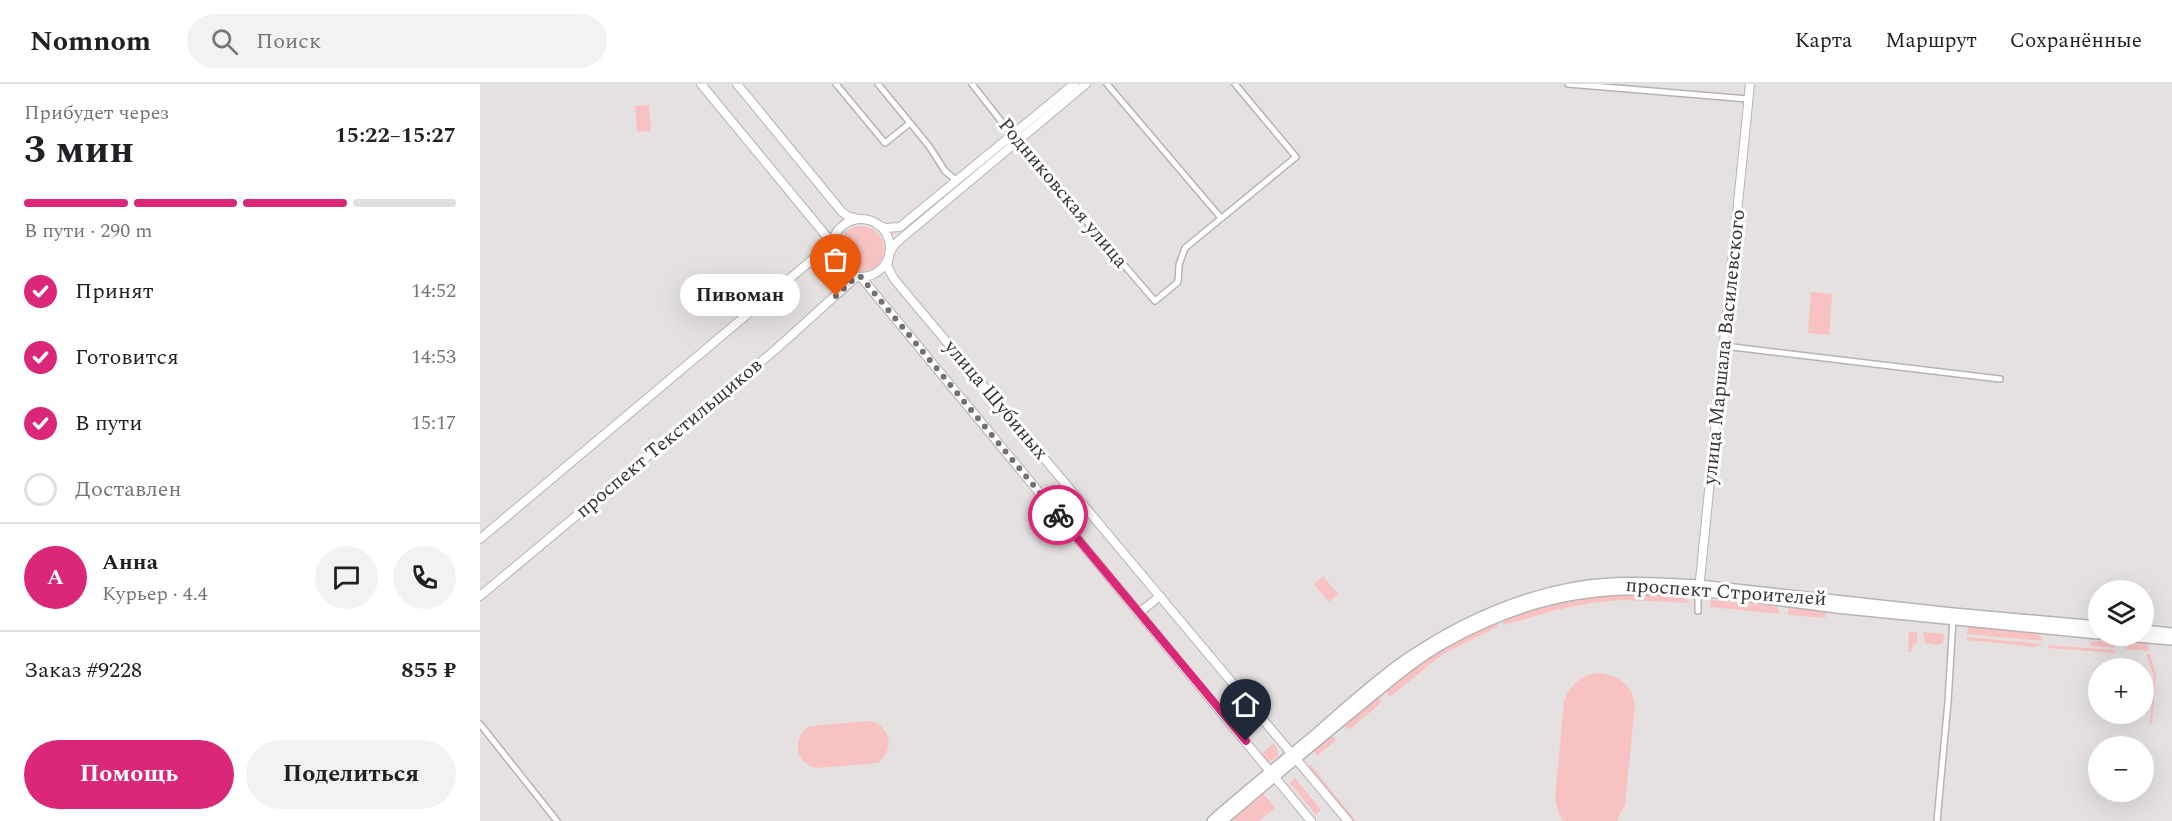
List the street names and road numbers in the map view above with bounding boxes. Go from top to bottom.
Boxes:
street label: Родниковская улица [991,111,1135,275]
street label: улица Маршала Василевского [1695,208,1753,487]
street label: улица Шубиных [936,333,1055,467]
street label: проспект Текстильщиков [569,351,769,525]
street label: проспект Строителей [1625,570,1827,614]

